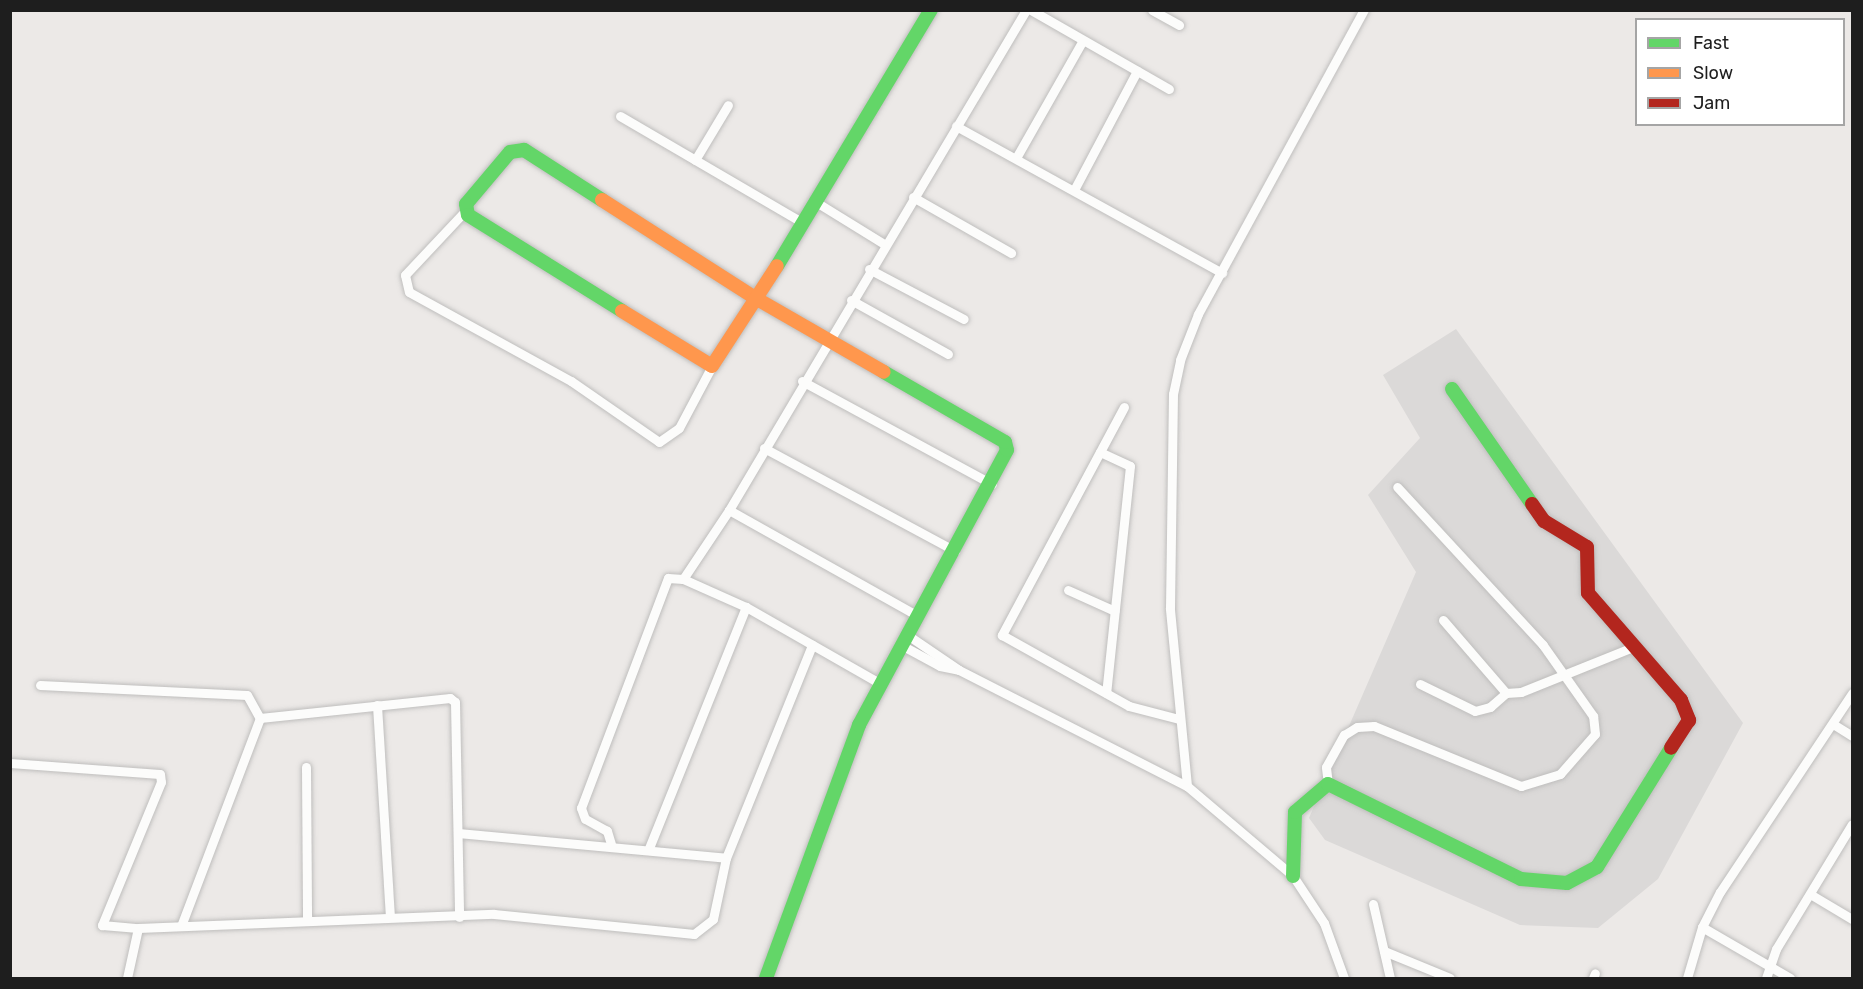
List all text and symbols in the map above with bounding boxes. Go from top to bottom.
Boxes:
legend [1635,18,1845,126]
text: Fast [1693,32,1729,54]
text: Slow [1693,62,1733,84]
text: Jam [1693,92,1730,114]

